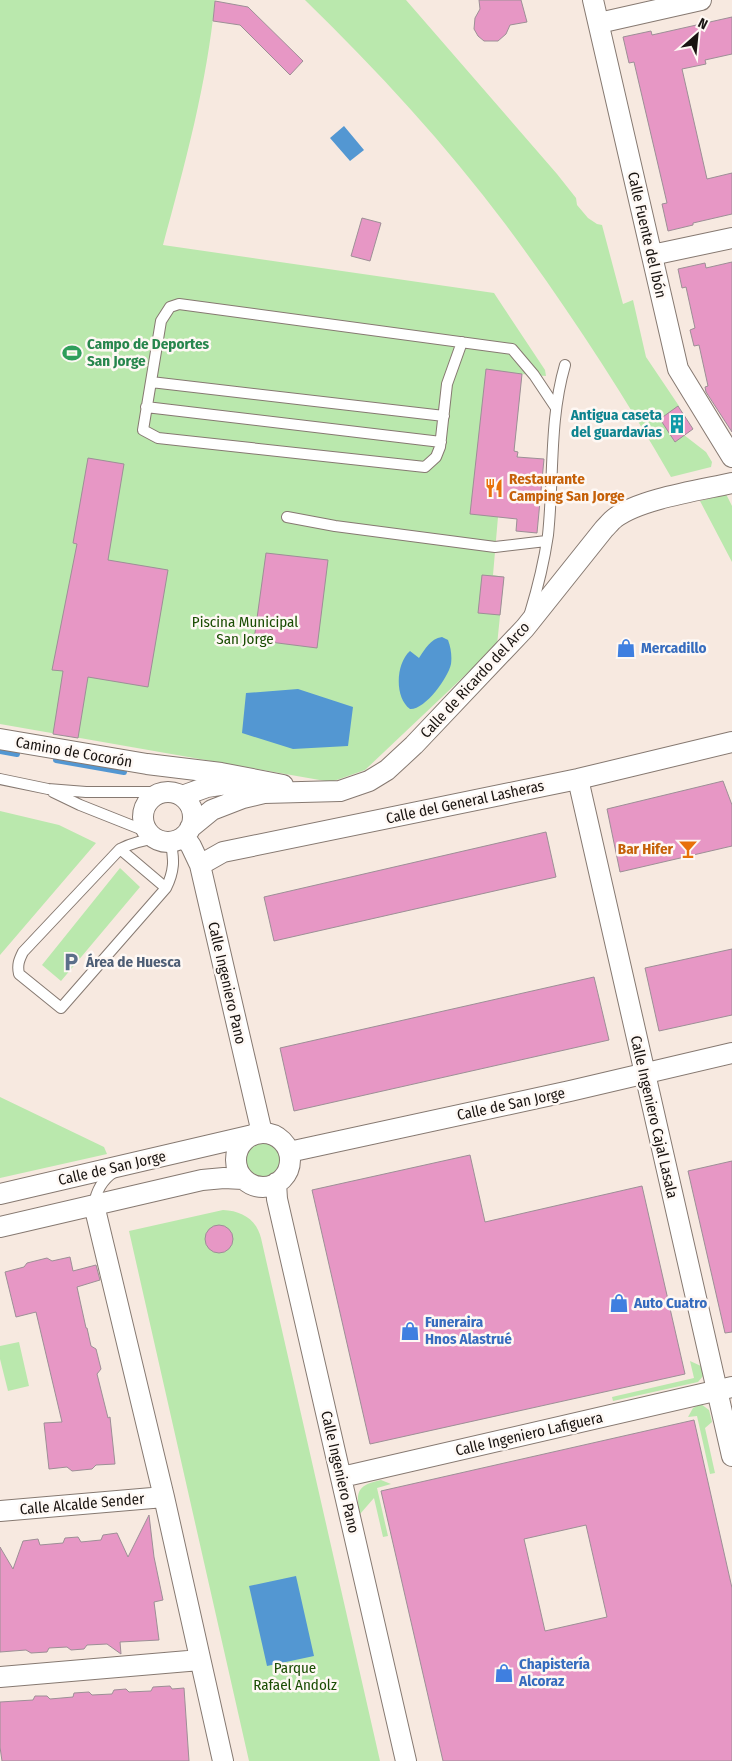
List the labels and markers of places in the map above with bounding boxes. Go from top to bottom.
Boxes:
place label: Campo de Deportes San Jorge [87,335,210,370]
sports icon: Campo de Deportes San Jorge [61,342,83,364]
place label: Antigua caseta del guardavías [570,406,663,441]
building icon: Antigua caseta del guardavías [666,413,688,435]
place label: Restaurante Camping San Jorge [509,470,625,505]
restaurant icon: Restaurante Camping San Jorge [483,477,505,499]
shop icon: Mercadillo [615,637,637,659]
place label: Mercadillo [641,639,707,657]
bar icon: Bar Hifer [677,838,699,860]
place label: Bar Hifer [618,840,674,858]
parking icon: Área de Huesca [60,951,82,973]
place label: Área de Huesca [85,953,182,971]
shop icon: Auto Cuatro [608,1292,630,1314]
place label: Auto Cuatro [633,1294,707,1312]
place label: Funeraira Hnos Alastrué [425,1313,512,1348]
shop icon: Funeraira Hnos Alastrué [399,1320,421,1342]
place label: Chapistería Alcoraz [518,1655,591,1690]
shop icon: Chapistería Alcoraz [493,1662,515,1684]

